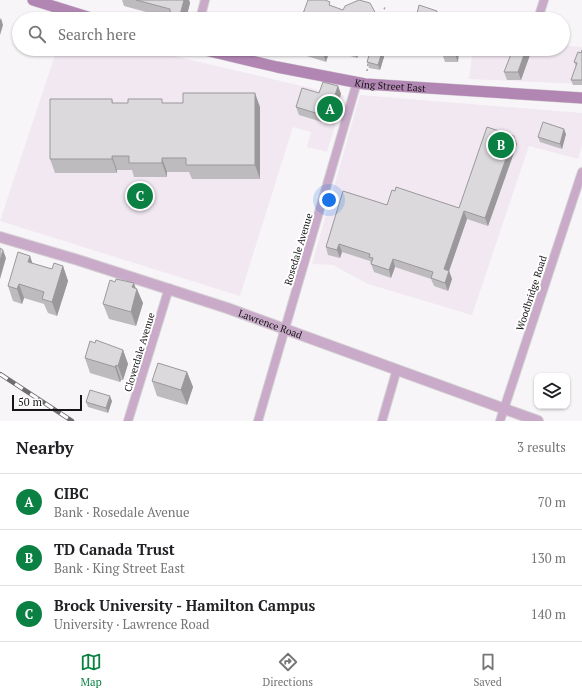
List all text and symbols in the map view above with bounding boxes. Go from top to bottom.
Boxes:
search box [12,12,570,56]
icon: search [26,23,48,45]
text: Search here [58,24,136,44]
street label: King Street East [354,76,426,95]
pin: A [317,94,343,124]
pin: B [488,130,514,160]
pin: C [127,181,153,211]
your location [319,190,339,210]
street label: Rosedale Avenue [281,212,316,287]
street label: Woodbridge Road [513,254,550,332]
street label: Lawrence Road [237,307,304,342]
street label: Cloverdale Avenue [121,311,158,393]
map controls [534,373,570,409]
button: layers [534,373,570,409]
scale bar [12,393,82,412]
text: 50 m [18,395,42,409]
text: Nearby [16,436,74,459]
text: 3 results [517,438,566,456]
text: CIBC [54,483,89,503]
text: A [24,493,34,511]
text: 70 m [538,493,566,511]
text: Bank · Rosedale Avenue [54,503,190,521]
text: TD Canada Trust [54,539,175,559]
text: B [25,549,33,567]
text: 130 m [531,549,566,567]
text: Bank · King Street East [54,559,185,577]
text: Brock University - Hamilton Campus [54,595,315,615]
text: C [25,605,33,623]
text: 140 m [531,605,566,623]
text: University · Lawrence Road [54,615,210,633]
tab: Map [80,651,102,689]
tab: Directions [262,651,313,689]
tab: Saved [473,651,502,689]

